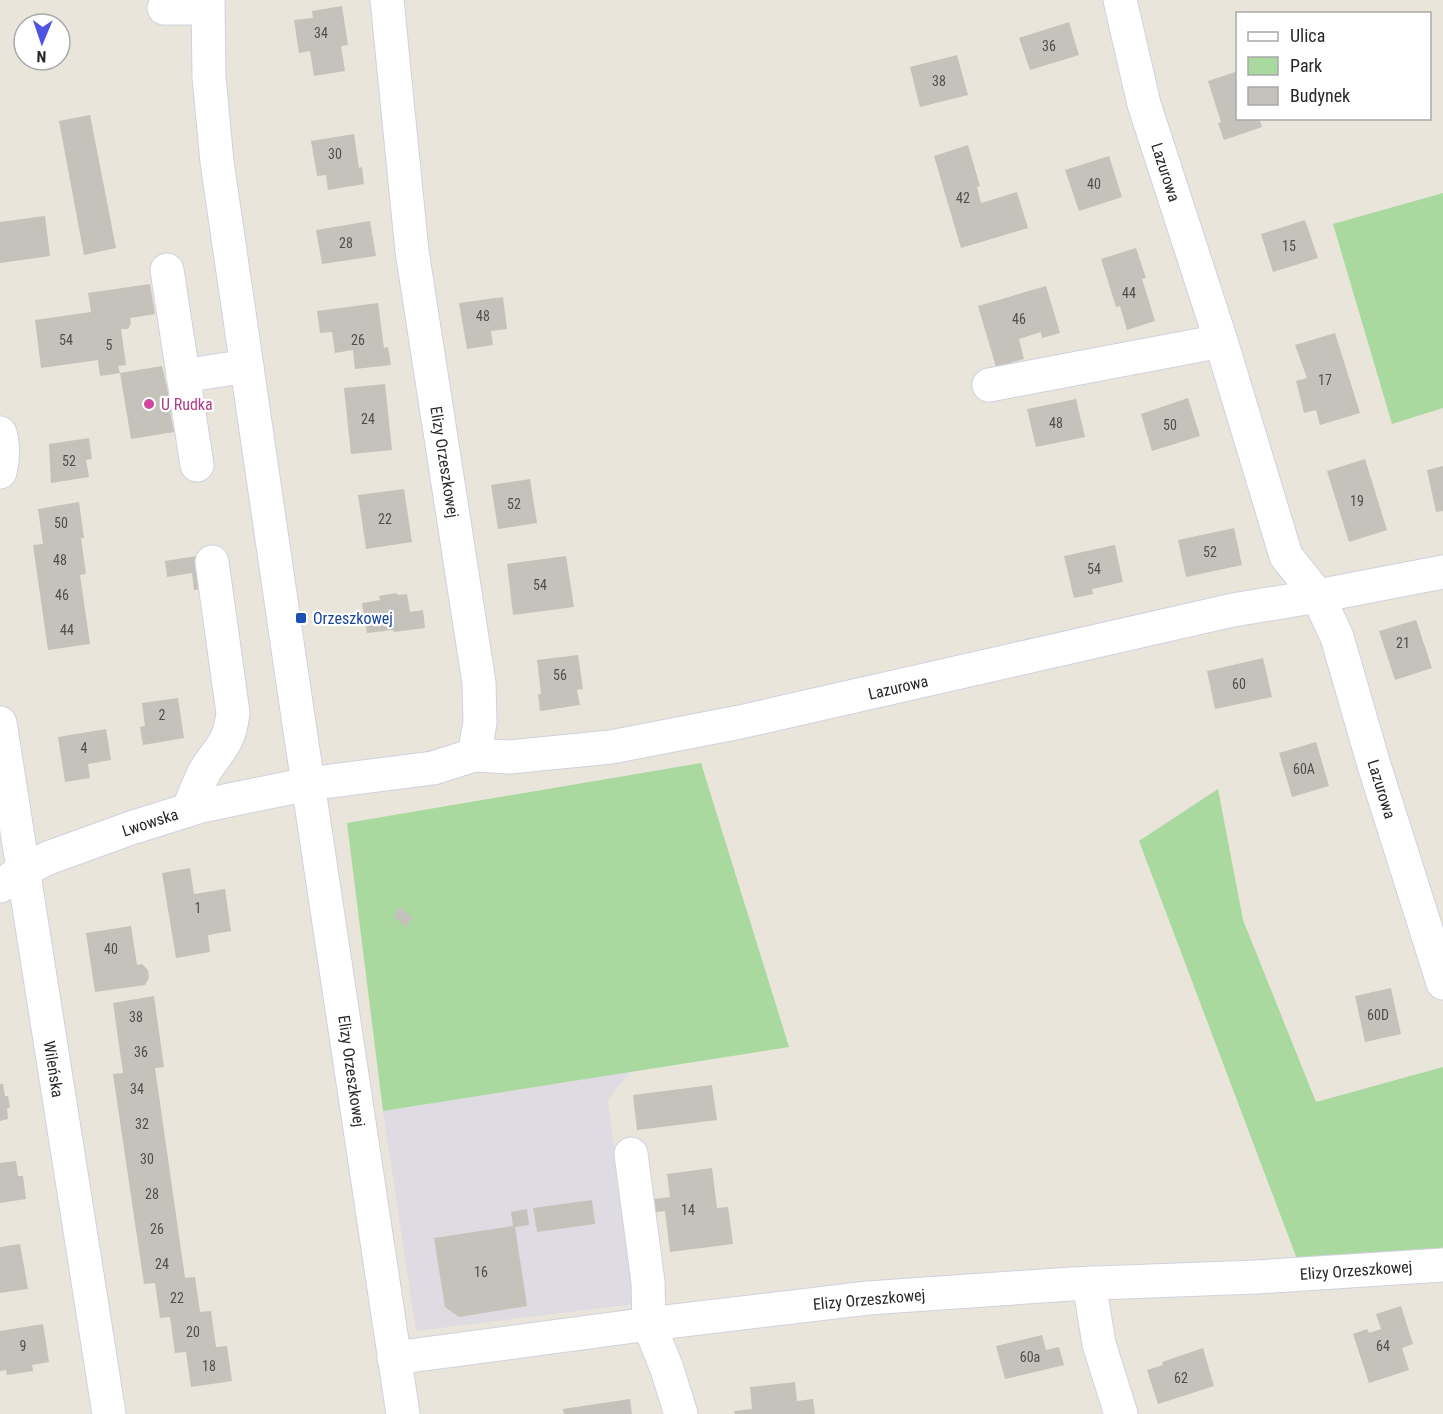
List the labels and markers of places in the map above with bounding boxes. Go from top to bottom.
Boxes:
place label: U Rudka [161,395,213,414]
marker: U Rudka [142,397,156,411]
place label: Orzeszkowej [313,609,393,628]
marker: Orzeszkowej [294,611,308,625]

